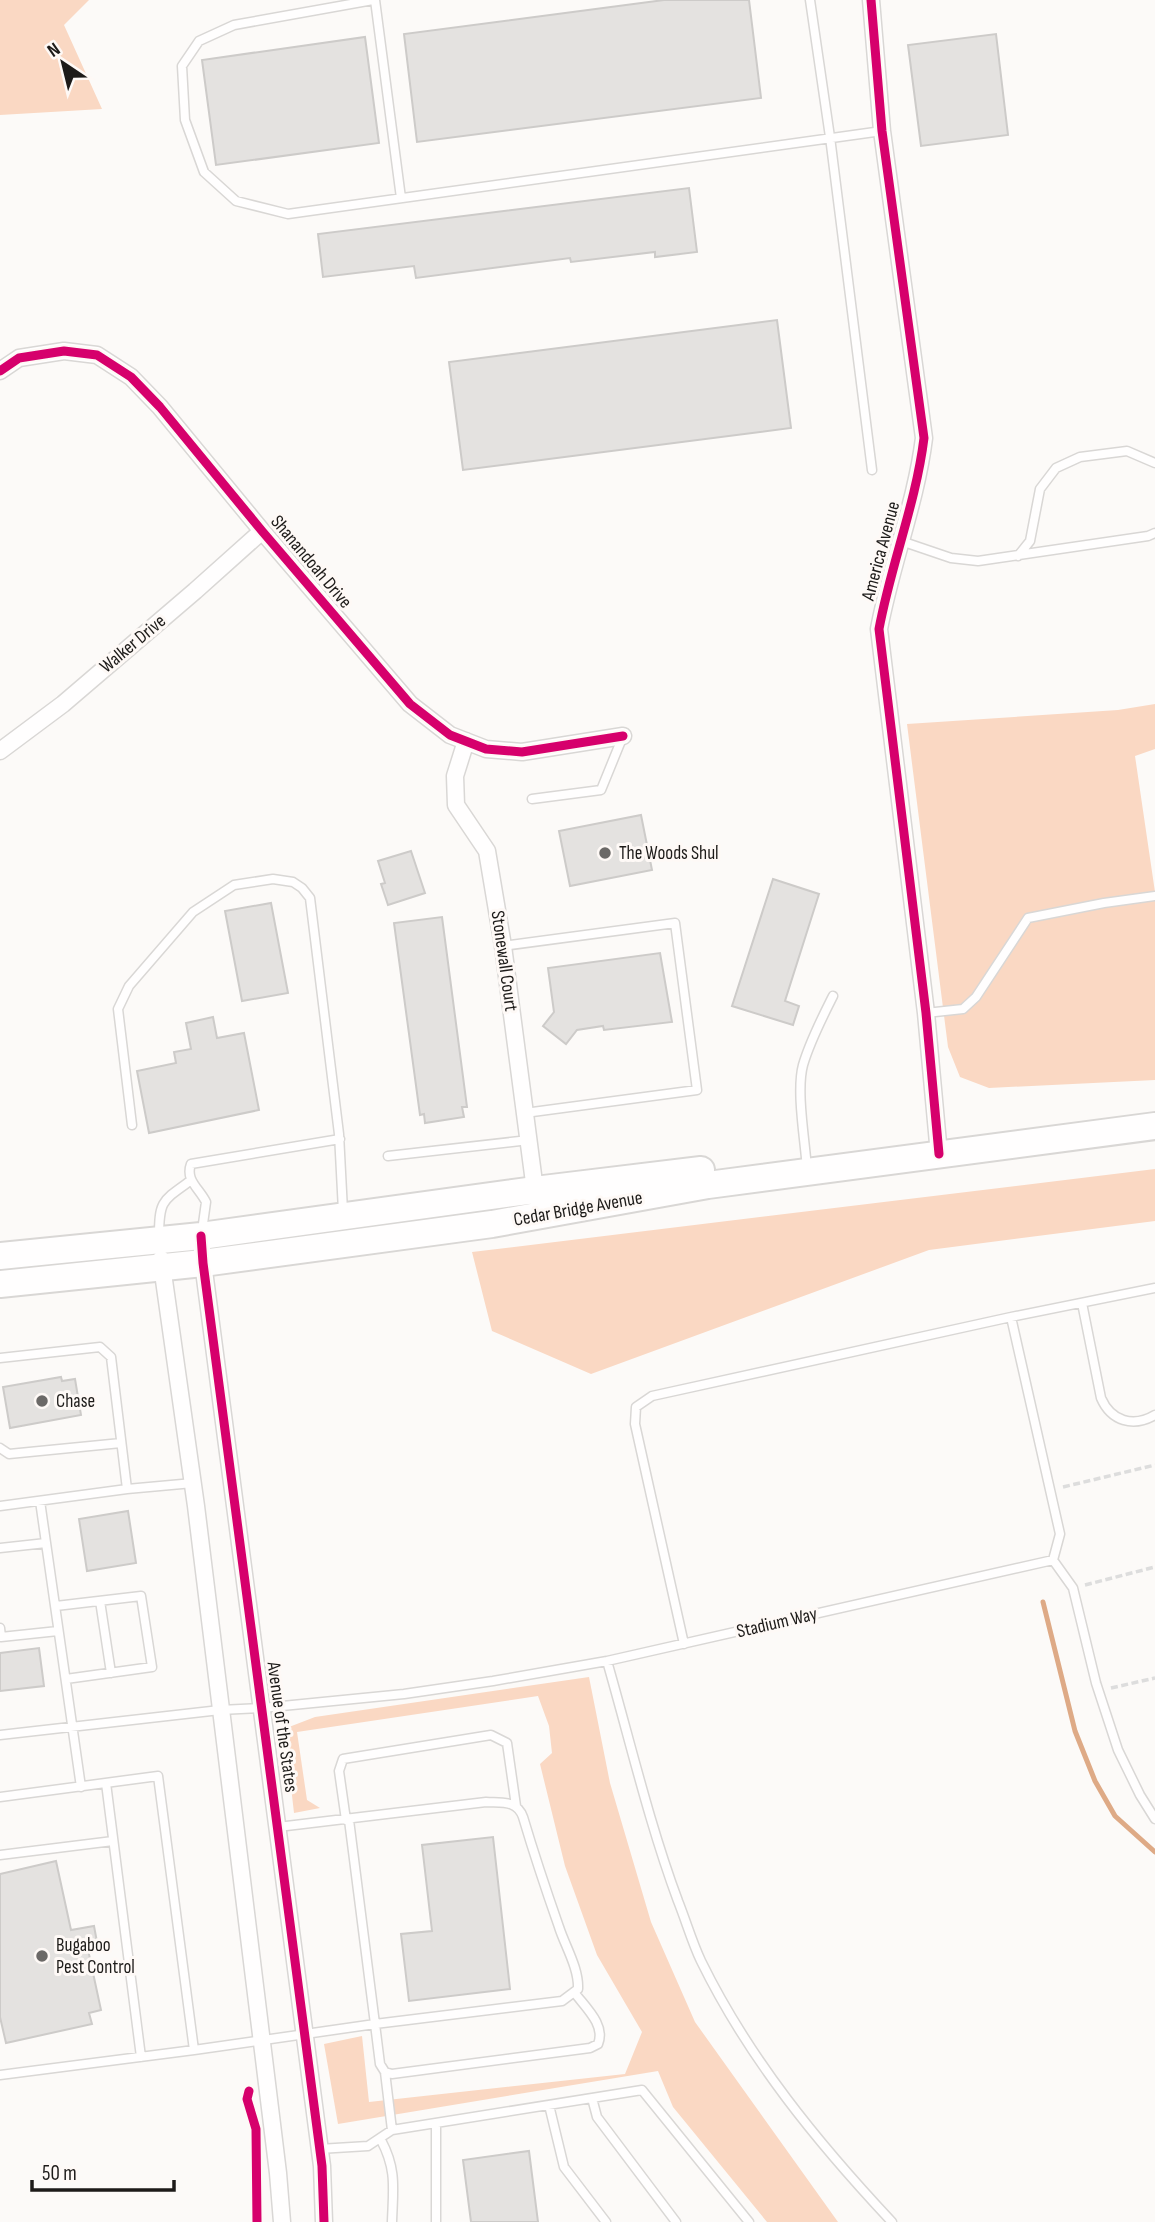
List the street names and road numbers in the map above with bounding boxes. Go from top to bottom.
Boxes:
street label: America Avenue [857,499,905,604]
street label: Shanandoah Drive [265,511,357,613]
street label: Walker Drive [95,610,171,678]
street label: Stonewall Court [486,909,522,1013]
street label: Cedar Bridge Avenue [512,1186,644,1232]
street label: Stadium Way [734,1602,820,1643]
street label: Avenue of the States [261,1659,303,1794]

